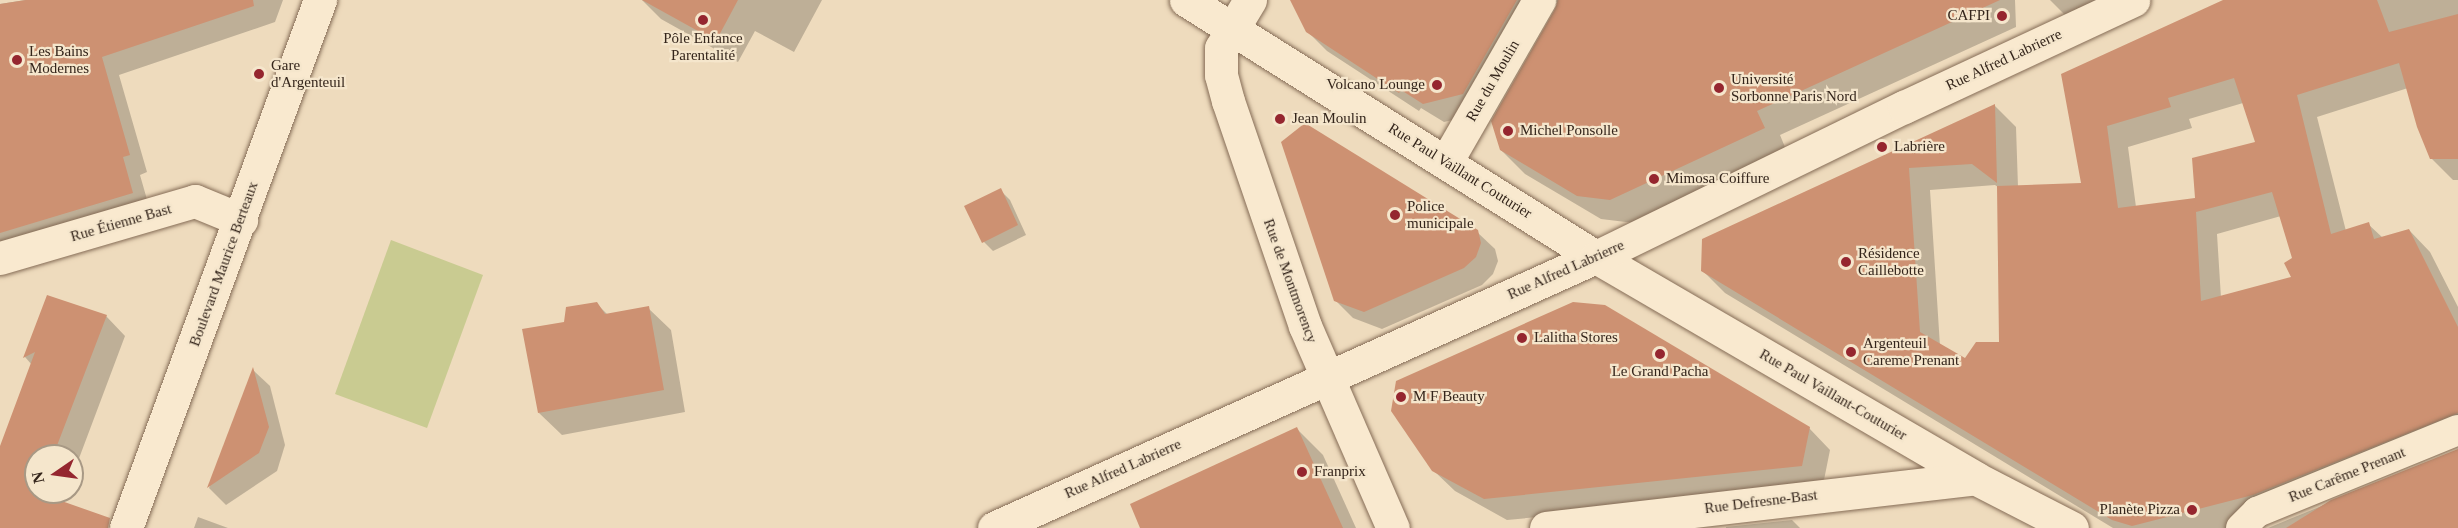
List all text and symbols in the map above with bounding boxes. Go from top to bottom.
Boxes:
place label: CAFPI [1947,7,1990,25]
marker: CAFPI [1995,9,2009,23]
marker: Pôle Enfance Parentalité [696,13,710,27]
street label: Rue Alfred Labrierre [1943,25,2065,95]
place label: Pôle Enfance Parentalité [663,29,743,64]
street label: Rue du Moulin [1462,37,1524,125]
place label: Les Bains Modernes [29,42,89,77]
marker: Les Bains Modernes [10,53,24,67]
place label: Gare d'Argenteuil [271,56,345,91]
marker: Gare d'Argenteuil [252,67,266,81]
place label: Université Sorbonne Paris Nord [1731,70,1857,105]
place label: Volcano Lounge [1327,76,1425,94]
marker: Volcano Lounge [1430,78,1444,92]
marker: Université Sorbonne Paris Nord [1712,81,1726,95]
place label: Jean Moulin [1292,110,1367,128]
marker: Jean Moulin [1273,112,1287,126]
street label: Rue Paul Vaillant Couturier [1385,119,1535,223]
place label: Michel Ponsolle [1520,122,1618,140]
marker: Michel Ponsolle [1501,124,1515,138]
place label: Labrière [1894,138,1945,156]
marker: Labrière [1875,140,1889,154]
place label: Mimosa Coiffure [1666,170,1769,188]
marker: Mimosa Coiffure [1647,172,1661,186]
street label: Boulevard Maurice Berteaux [186,179,262,349]
place label: Police municipale [1407,197,1474,232]
street label: Rue Étienne Bast [68,200,174,246]
marker: Police municipale [1388,208,1402,222]
street label: Rue de Montmorency [1259,216,1321,346]
street label: Rue Alfred Labrierre [1505,236,1627,304]
place label: Résidence Caillebotte [1858,244,1924,279]
marker: Résidence Caillebotte [1839,255,1853,269]
place label: Lalitha Stores [1534,329,1618,347]
marker: Lalitha Stores [1515,331,1529,345]
place label: Argenteuil Careme Prenant [1863,334,1959,369]
street label: Rue Paul Vaillant-Couturier [1756,345,1910,445]
marker: Argenteuil Careme Prenant [1844,345,1858,359]
marker: Le Grand Pacha [1653,347,1667,361]
place label: Le Grand Pacha [1612,363,1708,381]
place label: M F Beauty [1413,388,1485,406]
marker: M F Beauty [1394,390,1408,404]
street label: Rue Alfred Labrierre [1062,435,1184,503]
street label: Rue Carême Prenant [2286,443,2408,507]
north arrow [24,444,84,504]
place label: Franprix [1314,463,1366,481]
marker: Franprix [1295,465,1309,479]
text: N [28,470,48,485]
street label: Rue Defresne-Bast [1703,486,1819,518]
place label: Planète Pizza [2100,501,2180,519]
marker: Planète Pizza [2185,503,2199,517]

